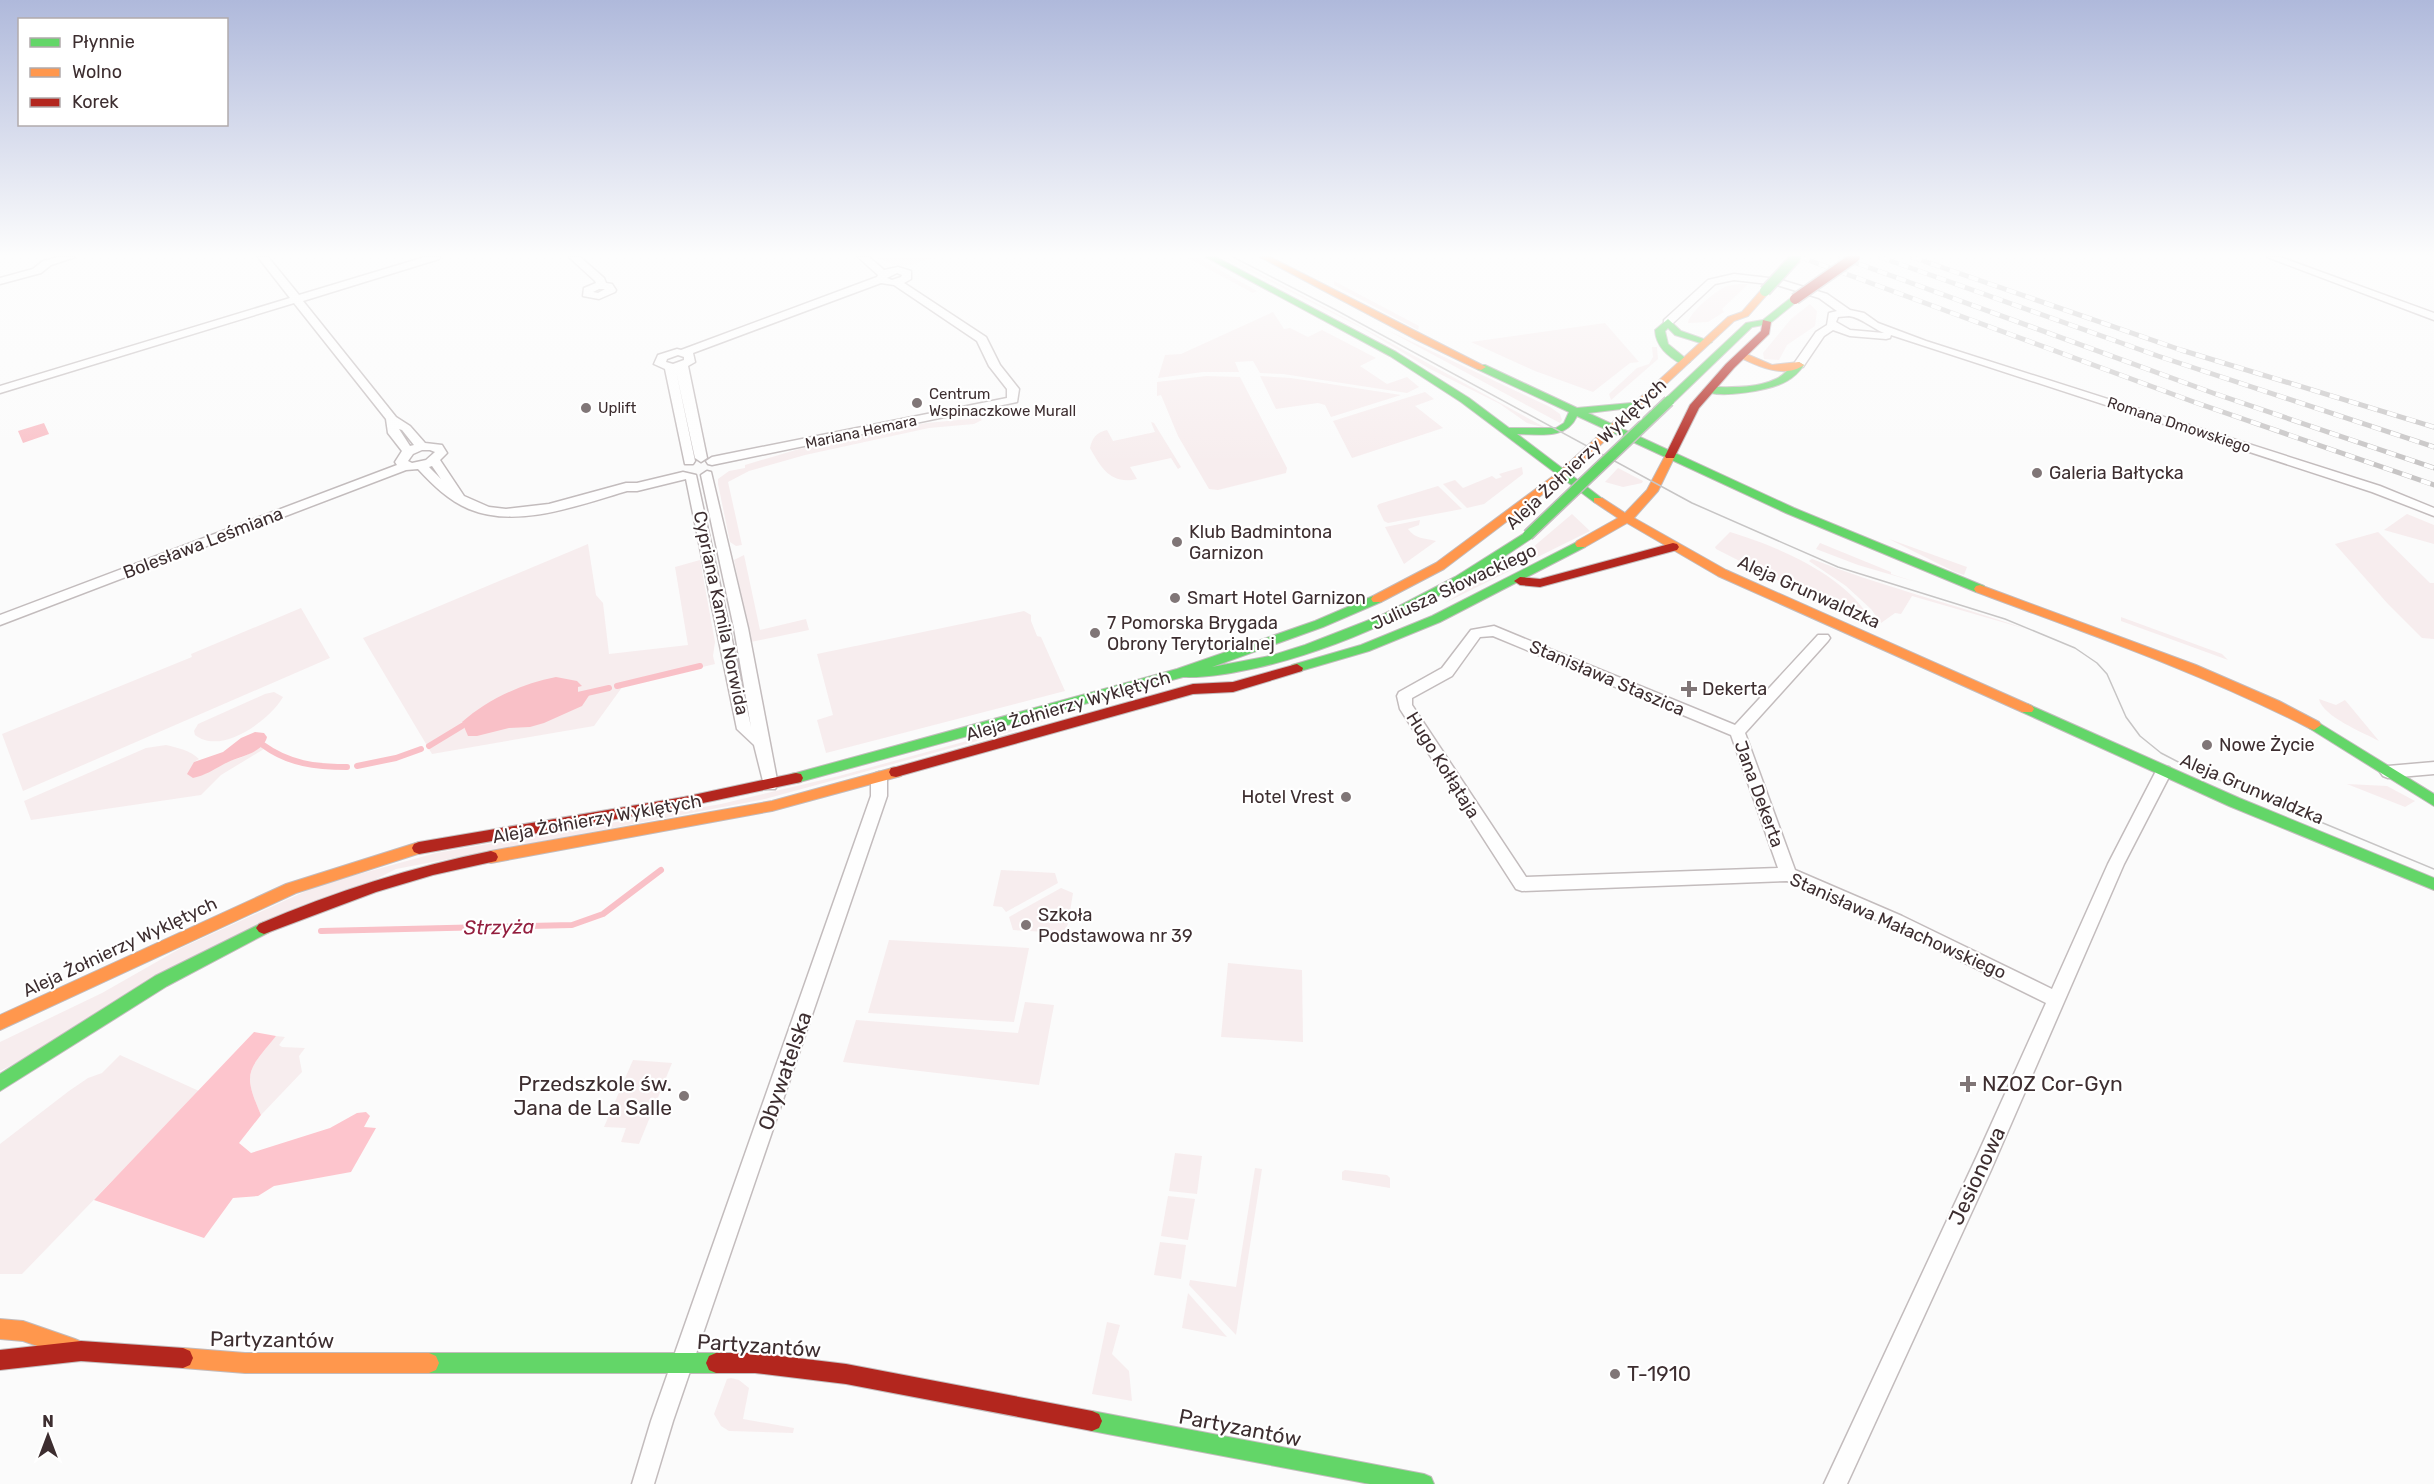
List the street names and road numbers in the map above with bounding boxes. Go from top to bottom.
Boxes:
street label: Aleja Żołnierzy Wyklętych [1501,374,1671,534]
street label: Romana Dmowskiego [2105,393,2253,457]
street label: Mariana Hemara [804,411,918,453]
street label: Bolesława Leśmiana [120,502,286,584]
street label: Cypriana Kamila Norwida [689,509,753,717]
street label: Juliusza Słowackiego [1368,539,1540,635]
street label: Aleja Grunwaldzka [1734,551,1884,633]
street label: Stanisława Staszica [1526,635,1688,721]
street label: Aleja Żołnierzy Wyklętych [963,666,1173,746]
street label: Hugo Kołłątaja [1402,708,1484,822]
street label: Jana Dekerta [1730,738,1788,850]
street label: Aleja Grunwaldzka [2177,749,2327,829]
street label: Aleja Żołnierzy Wyklętych [491,790,703,848]
street label: Stanisława Małachowskiego [1787,868,2009,984]
street label: Aleja Żołnierzy Wyklętych [19,892,221,1002]
street label: Obywatelska [753,1008,817,1133]
street label: Jesionowa [1943,1123,2010,1229]
street label: Partyzantów [210,1326,335,1353]
street label: Partyzantów [696,1329,822,1362]
street label: Partyzantów [1177,1403,1304,1452]

